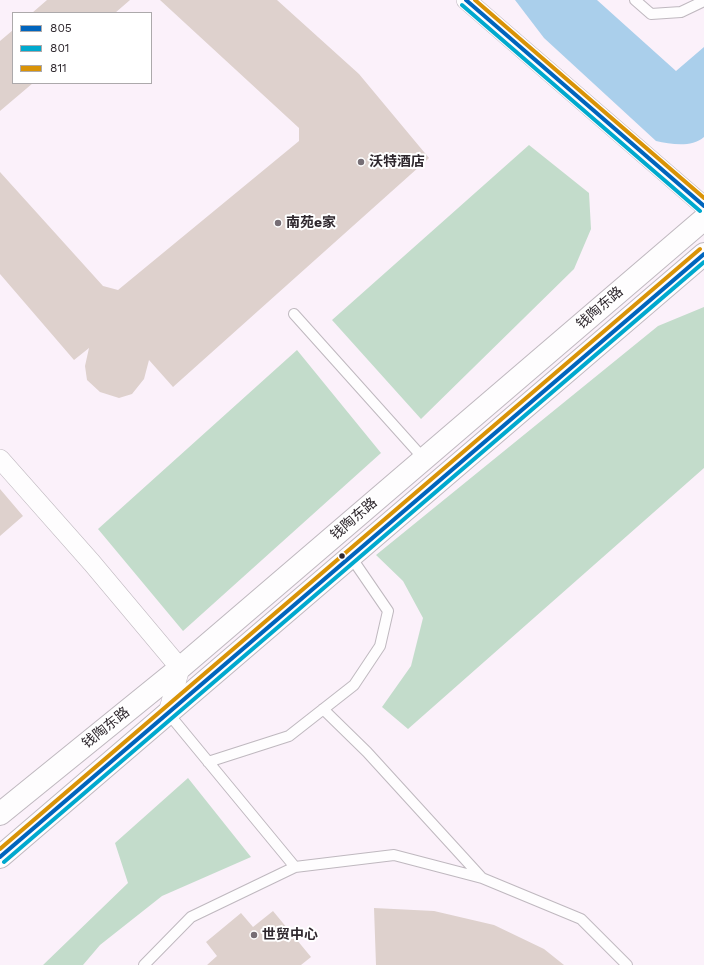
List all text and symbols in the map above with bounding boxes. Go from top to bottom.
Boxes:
legend [12,12,152,84]
text: 805 [50,21,72,35]
text: 801 [50,41,70,55]
text: 811 [50,61,67,75]
place label: 沃特酒店 [369,154,425,170]
marker: 沃特酒店 [356,157,366,167]
place label: 南苑e家 [286,215,336,231]
marker: 南苑e家 [273,218,283,228]
street label: 钱陶东路 [573,283,627,333]
street label: 钱陶东路 [327,494,381,544]
unlabelled marker [337,551,347,561]
street label: 钱陶东路 [79,704,133,752]
place label: 世贸中心 [262,927,318,943]
marker: 世贸中心 [249,930,259,940]

